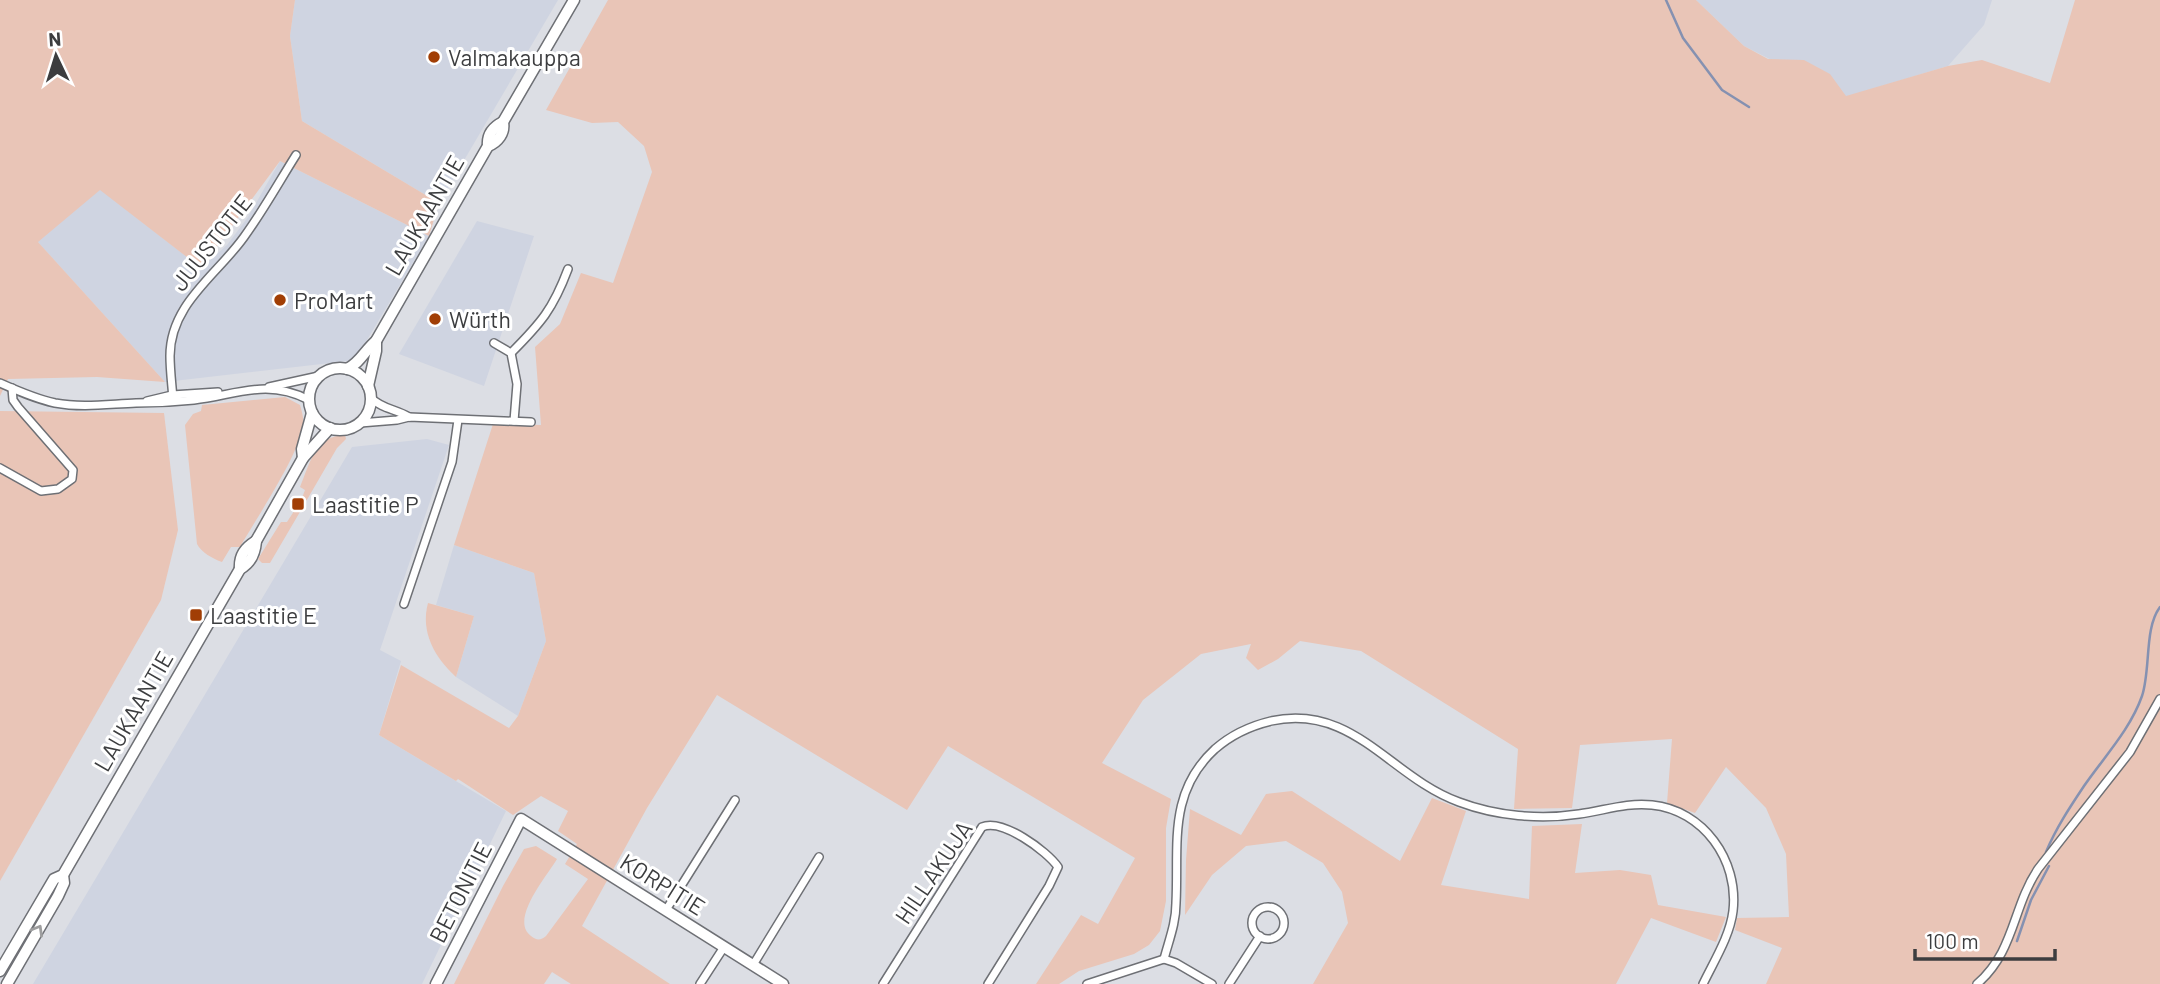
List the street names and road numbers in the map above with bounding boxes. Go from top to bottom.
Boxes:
street label: LAUKAANTIE [378,150,470,280]
street label: JUUSTOTIE [165,188,257,296]
street label: LAUKAANTIE [87,646,179,776]
street label: HILLAKUJA [888,815,978,929]
street label: BETONITIE [423,837,497,947]
street label: KORPITIE [615,847,711,921]

